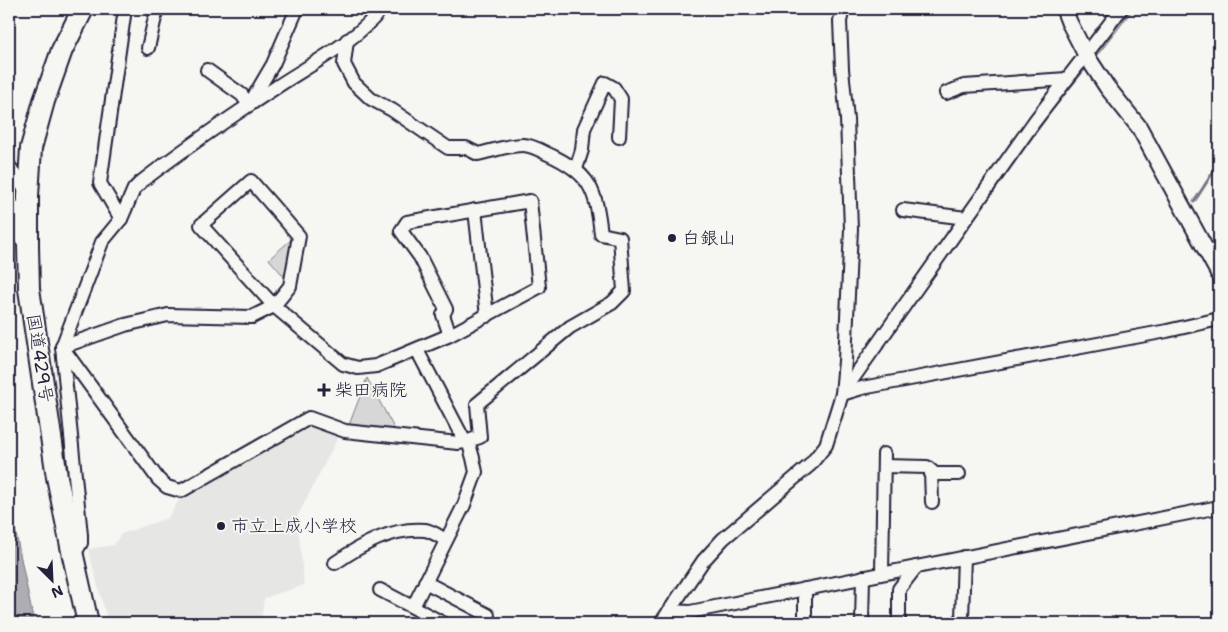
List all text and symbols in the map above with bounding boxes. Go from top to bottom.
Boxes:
place label: 白銀山 [682,226,736,250]
marker: 白銀山 [666,232,678,244]
street label: 国道429号 [21,312,59,404]
place label: 柴田病院 [335,378,407,402]
marker: 柴田病院 [317,383,331,397]
place label: 市立上成小学校 [231,514,357,538]
marker: 市立上成小学校 [215,520,227,532]
north arrow [28,554,78,604]
text: N [49,581,66,602]

